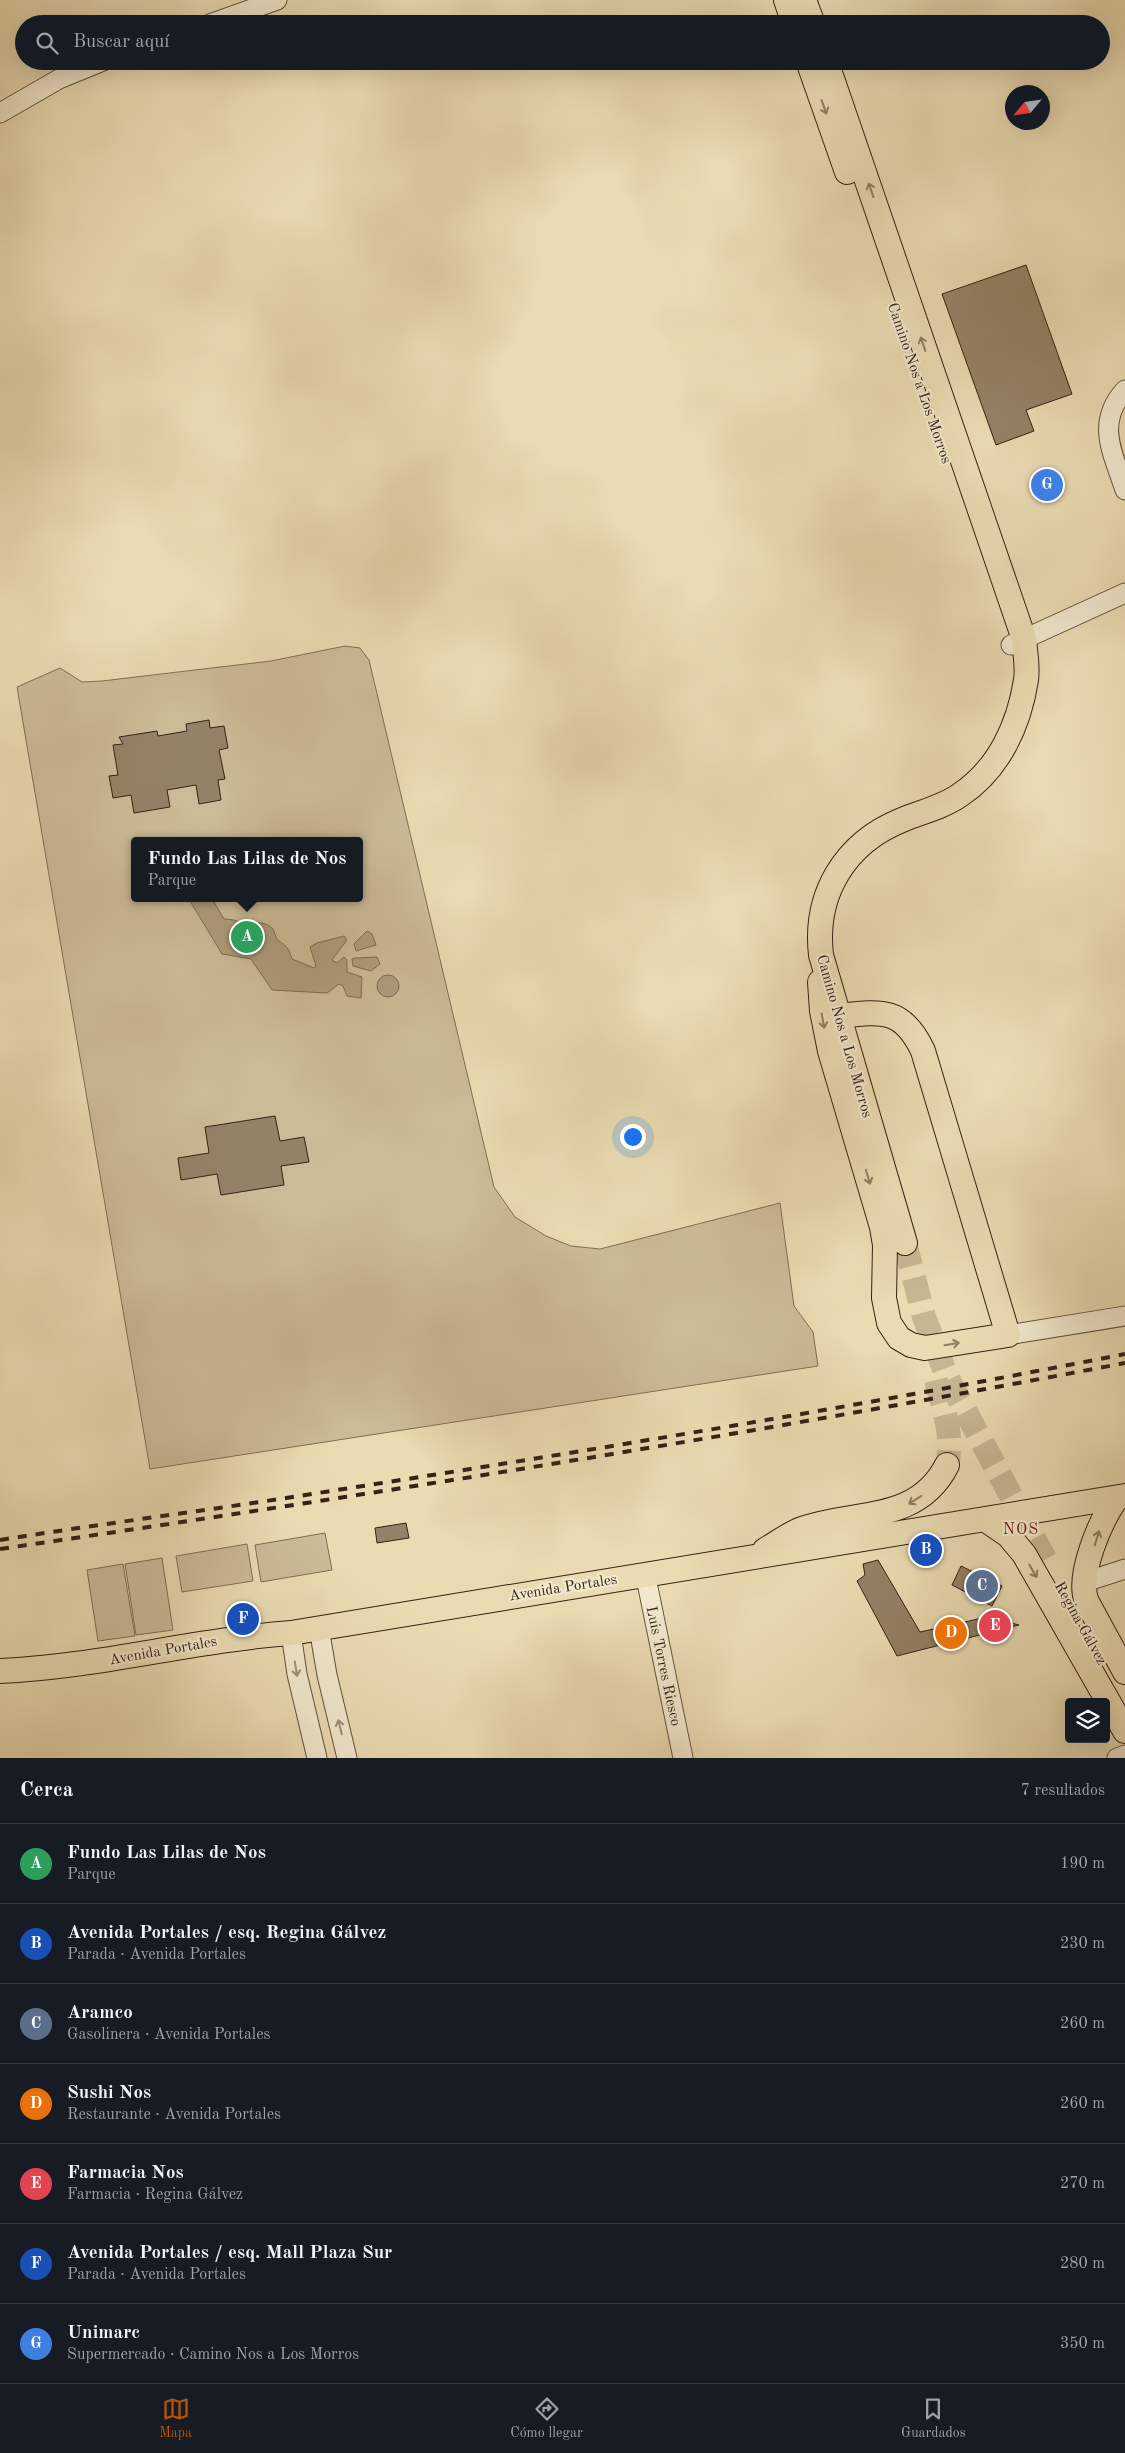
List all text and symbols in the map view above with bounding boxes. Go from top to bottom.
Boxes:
search box [15,15,1110,70]
icon: search [33,29,61,57]
text: Buscar aquí [73,33,169,52]
north arrow [1005,85,1050,130]
one-way arrow [820,99,829,114]
one-way arrow [865,183,875,199]
street label: Camino Nos a Los Morros [884,301,953,466]
one-way arrow [918,337,927,353]
pin: G [1031,466,1063,504]
popup [131,837,363,902]
text: Fundo Las Lilas de Nos [148,850,346,869]
text: Parque [148,873,196,889]
pin: A [231,918,263,956]
street label: Camino Nos a Los Morros [813,953,874,1120]
one-way arrow [819,1013,829,1029]
your location [620,1124,646,1150]
one-way arrow [863,1169,873,1185]
one-way arrow [944,1339,960,1349]
one-way arrow [908,1495,922,1506]
district label: NOS [1003,1522,1039,1538]
pin: B [910,1531,942,1569]
one-way arrow [1092,1531,1102,1547]
one-way arrow [1029,1563,1039,1578]
pin: C [966,1567,998,1605]
street label: Avenida Portales [508,1573,618,1604]
street label: Regina Gálvez [1051,1580,1109,1668]
pin: F [227,1600,259,1638]
street label: Luis Torres Riesco [643,1605,683,1728]
pin: E [979,1607,1011,1645]
pin: D [935,1614,967,1652]
street label: Avenida Portales [108,1635,218,1668]
one-way arrow [292,1661,302,1677]
map controls [1065,1698,1110,1743]
button: layers [1065,1698,1110,1743]
one-way arrow [335,1719,344,1735]
text: Cerca [20,1780,73,1801]
text: 7 resultados [1021,1783,1105,1799]
text: Fundo Las Lilas de Nos [67,1844,266,1863]
text: A [30,1856,42,1872]
text: 190 m [1060,1856,1105,1872]
text: Parque [67,1867,116,1883]
text: Avenida Portales / esq. Regina Gálvez [67,1924,386,1943]
text: B [30,1936,42,1952]
text: 230 m [1060,1936,1105,1952]
text: Parada · Avenida Portales [67,1947,246,1963]
text: Aramco [67,2004,133,2023]
text: C [31,2016,41,2032]
text: 260 m [1060,2016,1105,2032]
text: Gasolinera · Avenida Portales [67,2027,271,2043]
text: Sushi Nos [67,2084,151,2103]
text: D [30,2096,42,2112]
text: 260 m [1060,2096,1105,2112]
text: Restaurante · Avenida Portales [67,2107,281,2123]
text: Farmacia Nos [67,2164,184,2183]
text: E [30,2176,42,2192]
text: 270 m [1060,2176,1105,2192]
text: Farmacia · Regina Gálvez [67,2187,243,2203]
text: Avenida Portales / esq. Mall Plaza Sur [67,2244,392,2263]
text: F [31,2256,41,2272]
text: 280 m [1060,2256,1105,2272]
text: Parada · Avenida Portales [67,2267,246,2283]
text: Unimarc [67,2324,140,2343]
text: G [30,2336,42,2352]
text: 350 m [1060,2336,1105,2352]
text: Supermercado · Camino Nos a Los Morros [67,2347,359,2363]
tab: Mapa [159,2395,192,2442]
tab: Cómo llegar [510,2395,583,2442]
tab: Guardados [901,2395,966,2442]

